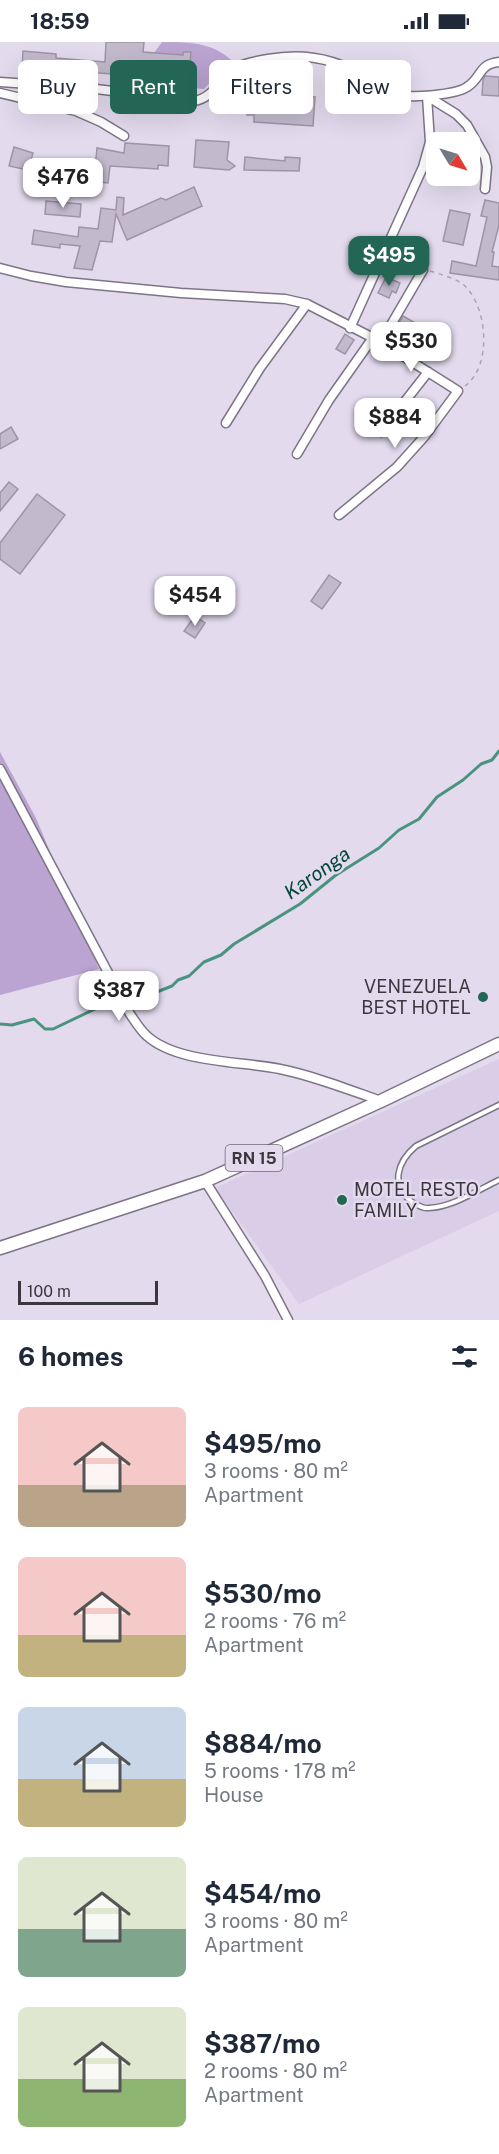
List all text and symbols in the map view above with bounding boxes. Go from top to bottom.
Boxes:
text: 18:59 [30,8,89,34]
chip: Buy [18,60,98,114]
chip: Rent [110,60,197,114]
chip: Filters [209,60,313,114]
chip: New [325,60,411,114]
north arrow [426,132,480,186]
map controls [426,132,480,186]
pin: $476 [27,158,99,209]
text: $476 [37,165,89,189]
pin: $495 [353,236,425,287]
text: $495 [362,243,416,267]
pin: $530 [375,322,447,373]
text: $530 [384,329,438,353]
pin: $884 [359,398,431,449]
text: $884 [368,405,422,429]
pin: $454 [159,576,231,627]
text: $454 [168,583,222,607]
water label: Karonga [279,842,355,904]
pin: $387 [83,971,155,1022]
place label: VENEZUELA BEST HOTEL [361,976,471,1018]
text: $387 [93,978,145,1002]
marker: VENEZUELA BEST HOTEL [476,990,490,1004]
road number: RN 15 [226,1145,282,1171]
place label: MOTEL RESTO FAMILY [354,1179,479,1221]
marker: MOTEL RESTO FAMILY [335,1193,349,1207]
scale bar [18,1278,158,1306]
text: 100 m [27,1282,71,1301]
icon: filters [448,1340,481,1373]
text: 6 homes [18,1341,123,1372]
text: $495/mo [204,1428,322,1459]
icon: home [66,1431,138,1503]
text: 3 rooms · 80 m² [204,1459,348,1483]
text: Apartment [204,1483,304,1507]
text: $530/mo [204,1578,321,1609]
icon: home [66,1581,138,1653]
text: 2 rooms · 76 m² [204,1609,346,1633]
text: Apartment [204,1633,304,1657]
text: $884/mo [204,1728,322,1759]
icon: home [66,1731,138,1803]
text: 5 rooms · 178 m² [204,1759,356,1783]
text: House [204,1783,264,1807]
text: $454/mo [204,1878,321,1909]
icon: home [66,1881,138,1953]
text: 3 rooms · 80 m² [204,1909,348,1933]
text: Apartment [204,1933,304,1957]
text: $387/mo [204,2028,320,2059]
icon: home [66,2031,138,2103]
text: 2 rooms · 80 m² [204,2059,347,2083]
text: Apartment [204,2083,304,2107]

